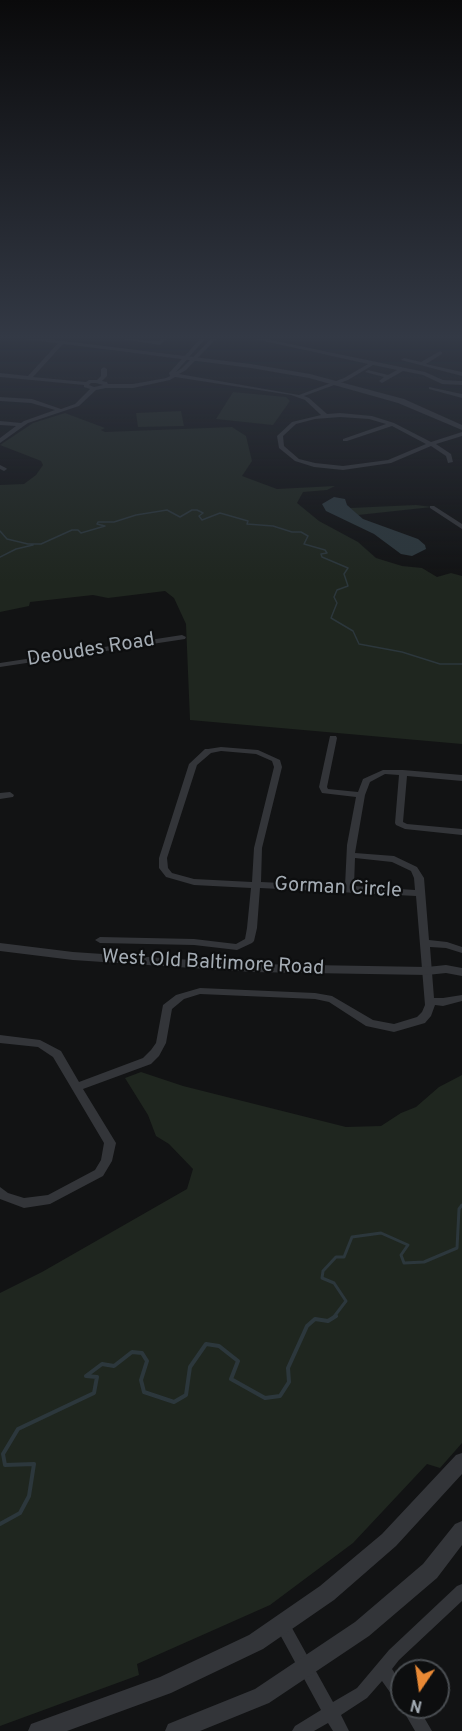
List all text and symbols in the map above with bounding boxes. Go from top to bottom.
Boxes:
street label: Deoudes Road [25,629,157,673]
street label: Gorman Circle [274,874,402,904]
street label: West Old Baltimore Road [101,946,325,982]
north arrow [390,1659,450,1719]
text: N [409,1694,424,1716]

